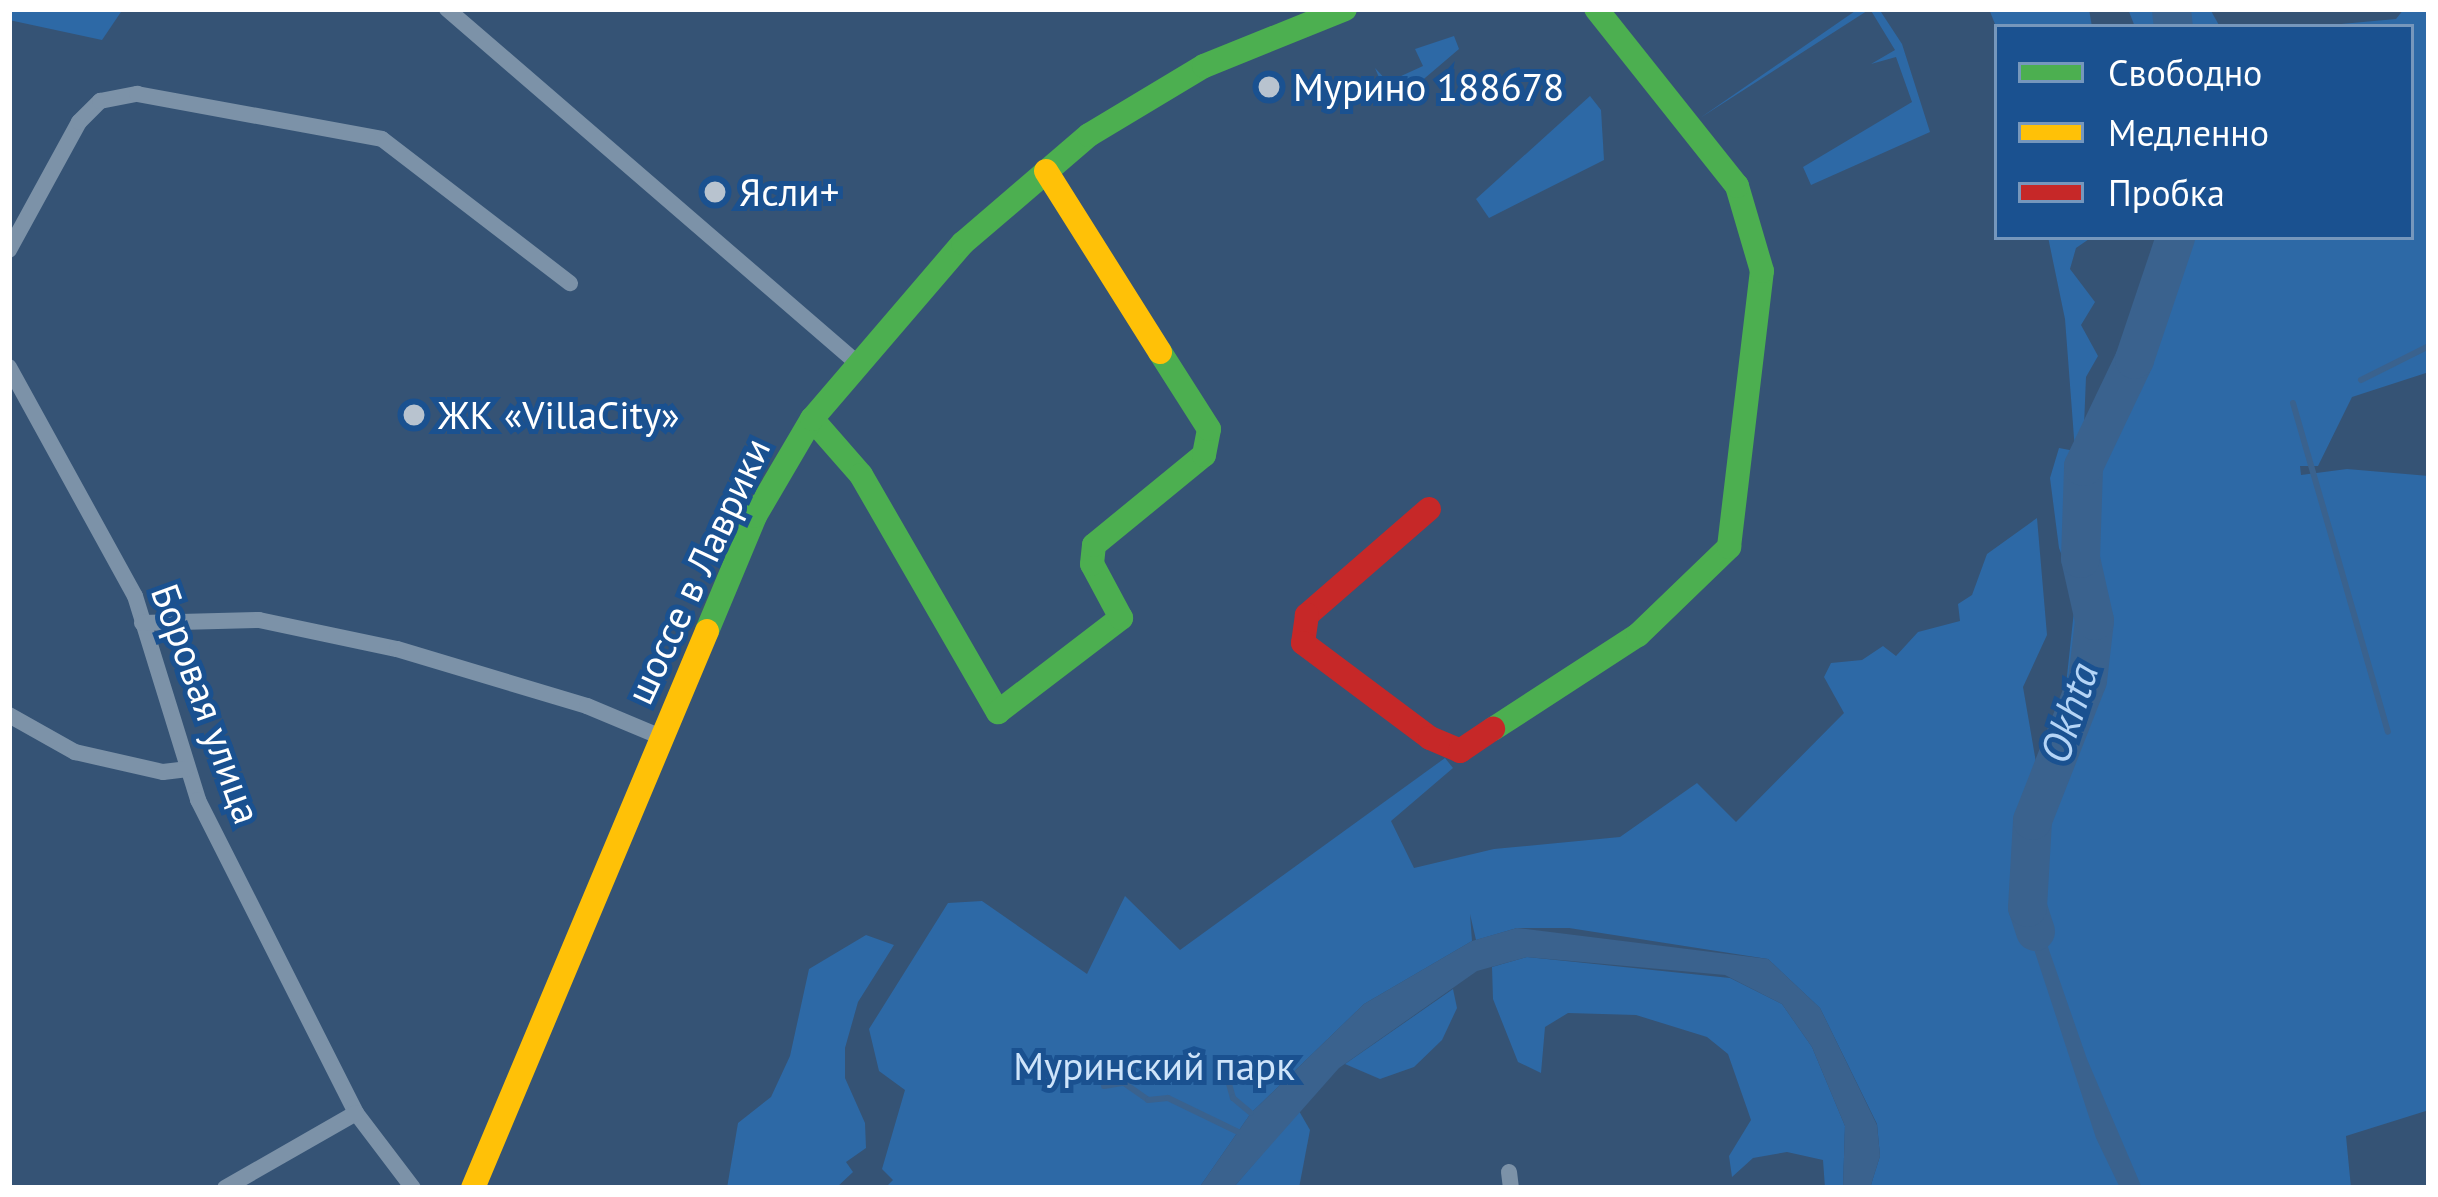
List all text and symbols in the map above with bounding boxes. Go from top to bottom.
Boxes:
legend [1994,24,2414,240]
text: Свободно [2108,49,2262,96]
place label: Мурино 188678 [1293,64,1564,110]
marker: Мурино 188678 [1256,74,1282,100]
text: Медленно [2108,109,2269,156]
place label: Ясли+ [739,169,839,215]
text: Пробка [2108,169,2225,216]
marker: Ясли+ [702,179,728,205]
place label: ЖК «VillaCity» [438,392,680,438]
marker: ЖК «VillaCity» [401,402,427,428]
street label: шоссе в Лаврики [616,430,780,712]
street label: Боровая улица [141,578,271,830]
water label: Okhta [2029,657,2109,769]
park label: Муринский парк [1013,1043,1295,1089]

